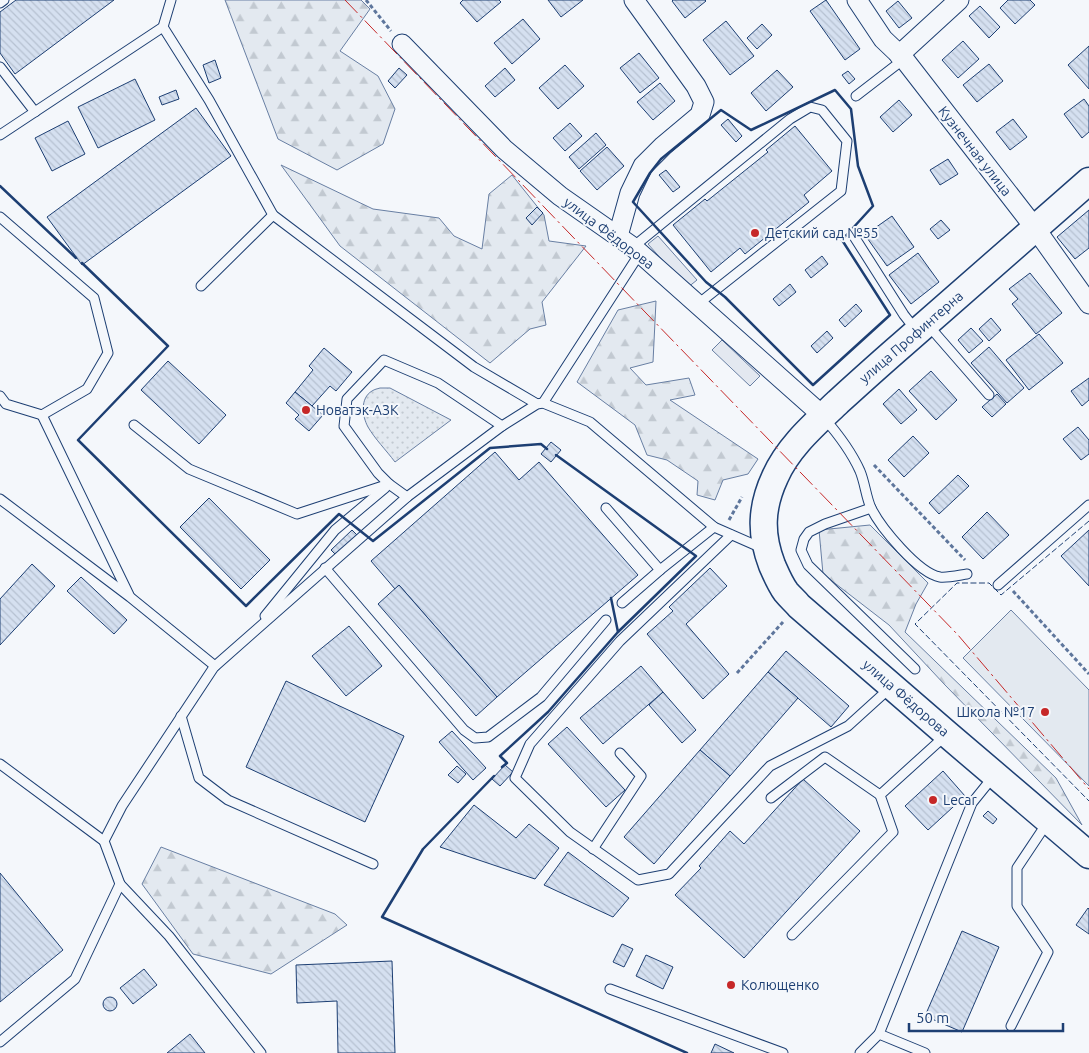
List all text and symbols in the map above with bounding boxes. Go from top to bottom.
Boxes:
street label: Кузнечная улица [935,103,1015,199]
street label: улица Фёдорова [561,194,657,272]
place label: Детский сад №55 [765,225,879,241]
marker: Детский сад №55 [749,227,761,239]
street label: улица Профинтерна [856,288,966,386]
place label: Новатэк-АЗК [316,402,399,418]
marker: Новатэк-АЗК [300,404,312,416]
street label: улица Фёдорова [860,656,952,740]
place label: Школа №17 [956,704,1035,720]
marker: Школа №17 [1039,706,1051,718]
place label: Lecar [943,792,978,808]
marker: Lecar [927,794,939,806]
place label: Колющенко [741,977,819,993]
marker: Колющенко [725,979,737,991]
scale bar [909,1000,1063,1032]
text: 50 m [916,1009,949,1026]

